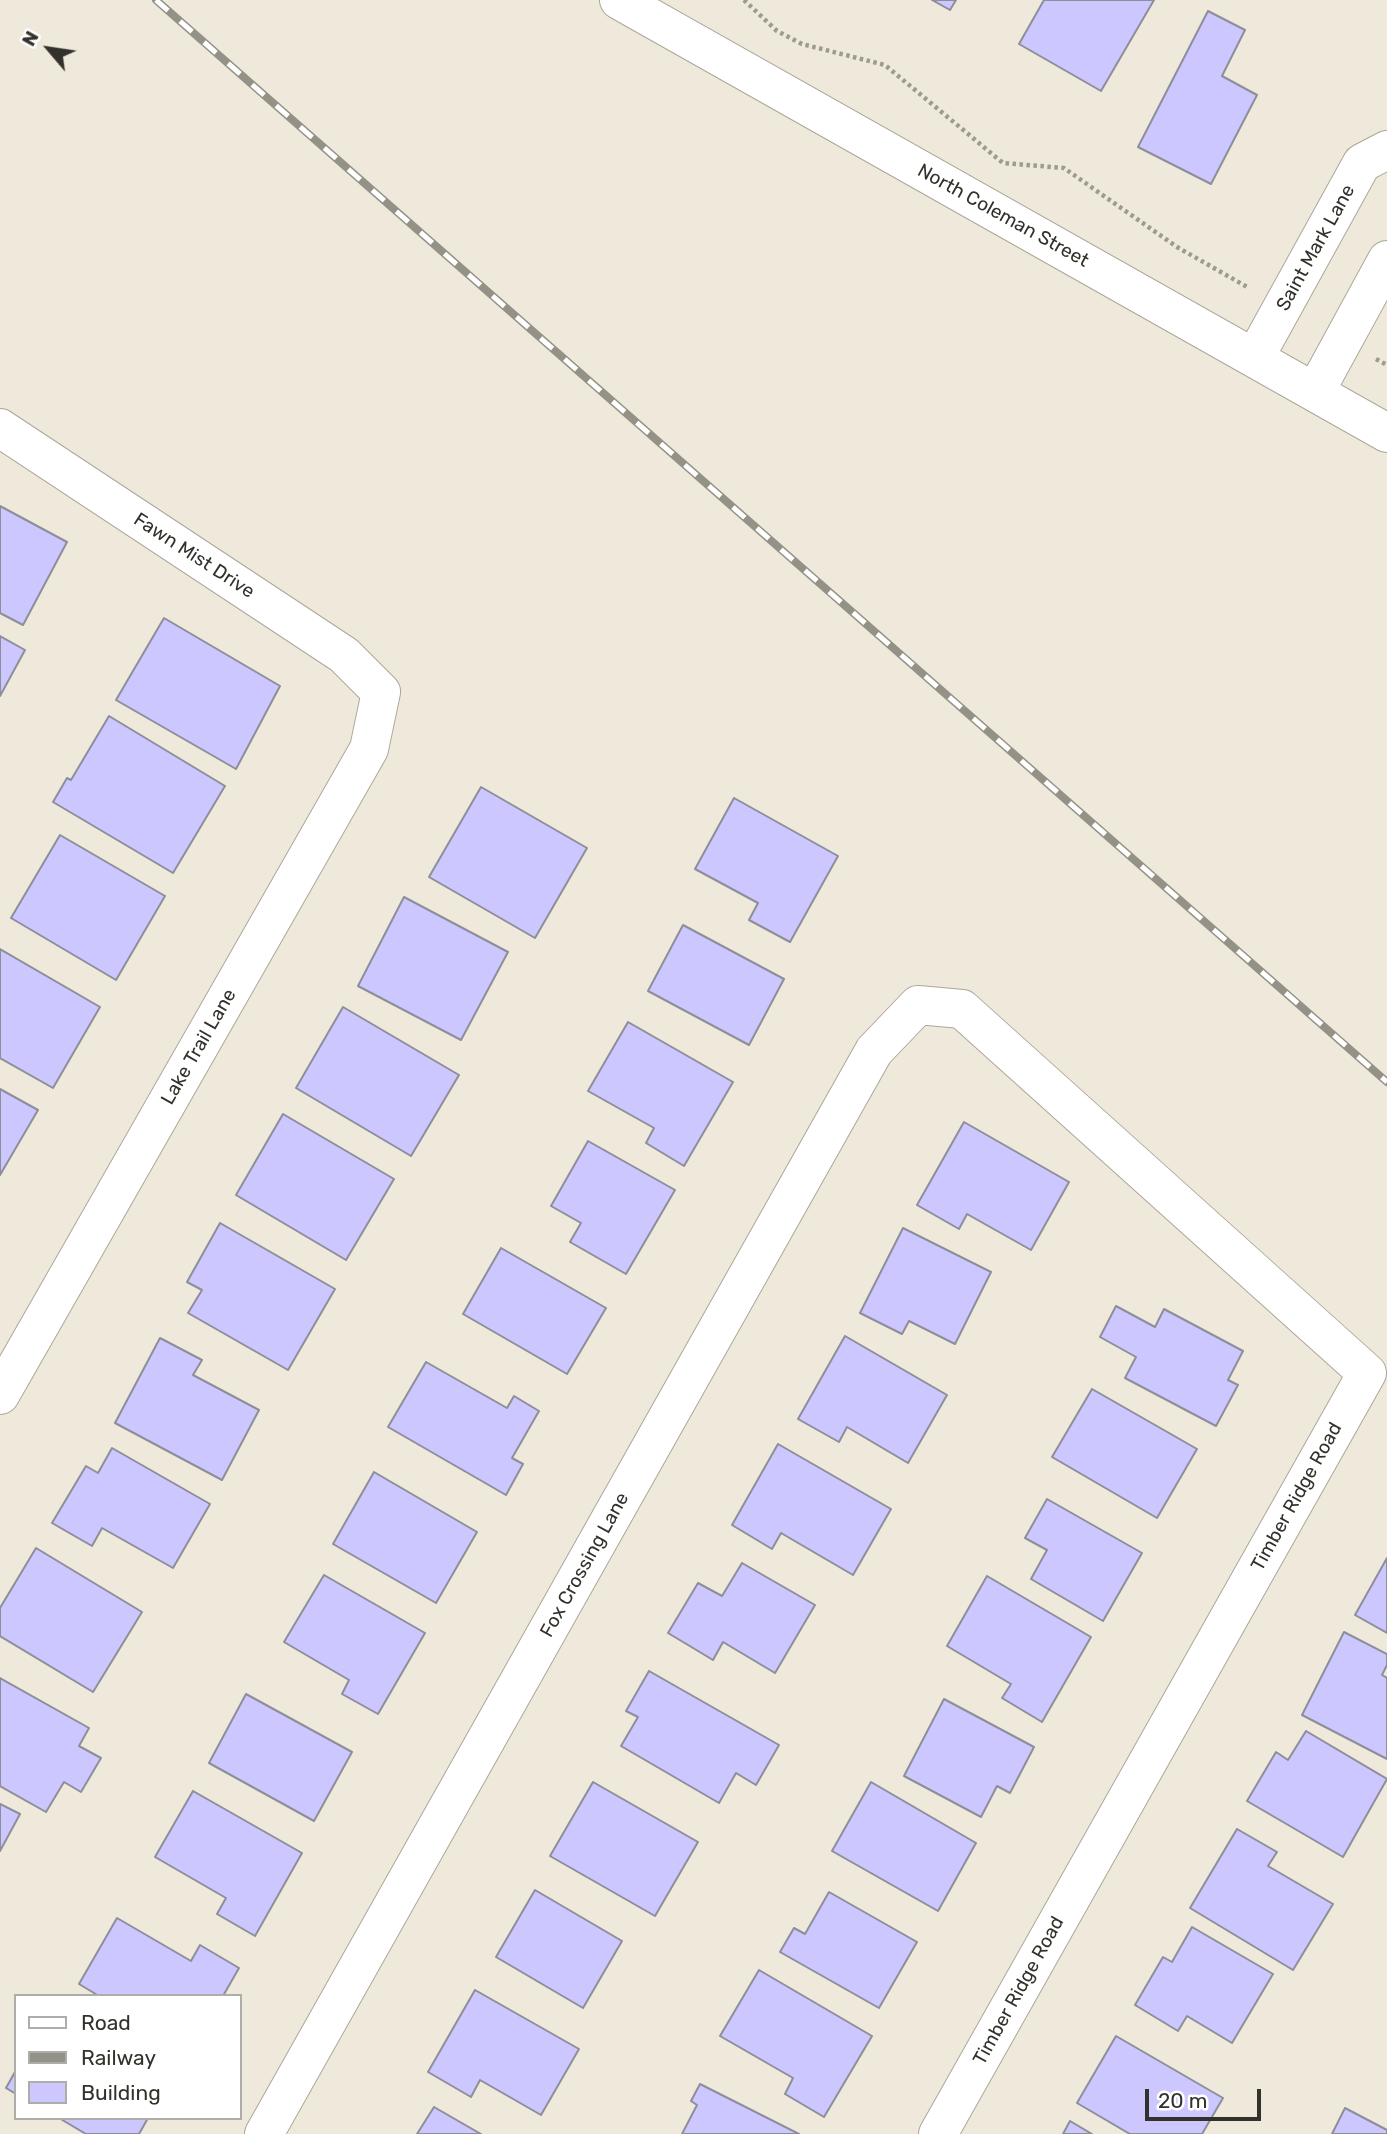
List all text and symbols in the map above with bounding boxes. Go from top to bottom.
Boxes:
north arrow [14,14,84,84]
text: N [17,27,44,50]
street label: North Coleman Street [913,159,1093,273]
street label: Saint Mark Lane [1272,181,1360,315]
street label: Fawn Mist Drive [129,508,259,604]
street label: Lake Trail Lane [157,985,241,1109]
street label: Timber Ridge Road [1247,1419,1347,1575]
street label: Fox Crossing Lane [536,1489,634,1641]
street label: Timber Ridge Road [969,1913,1069,2069]
legend [14,1994,242,2120]
text: Road [81,2010,131,2035]
text: Railway [81,2045,156,2070]
scale bar [1149,2074,1264,2118]
text: Building [81,2080,161,2105]
text: 20 m [1158,2088,1207,2113]

